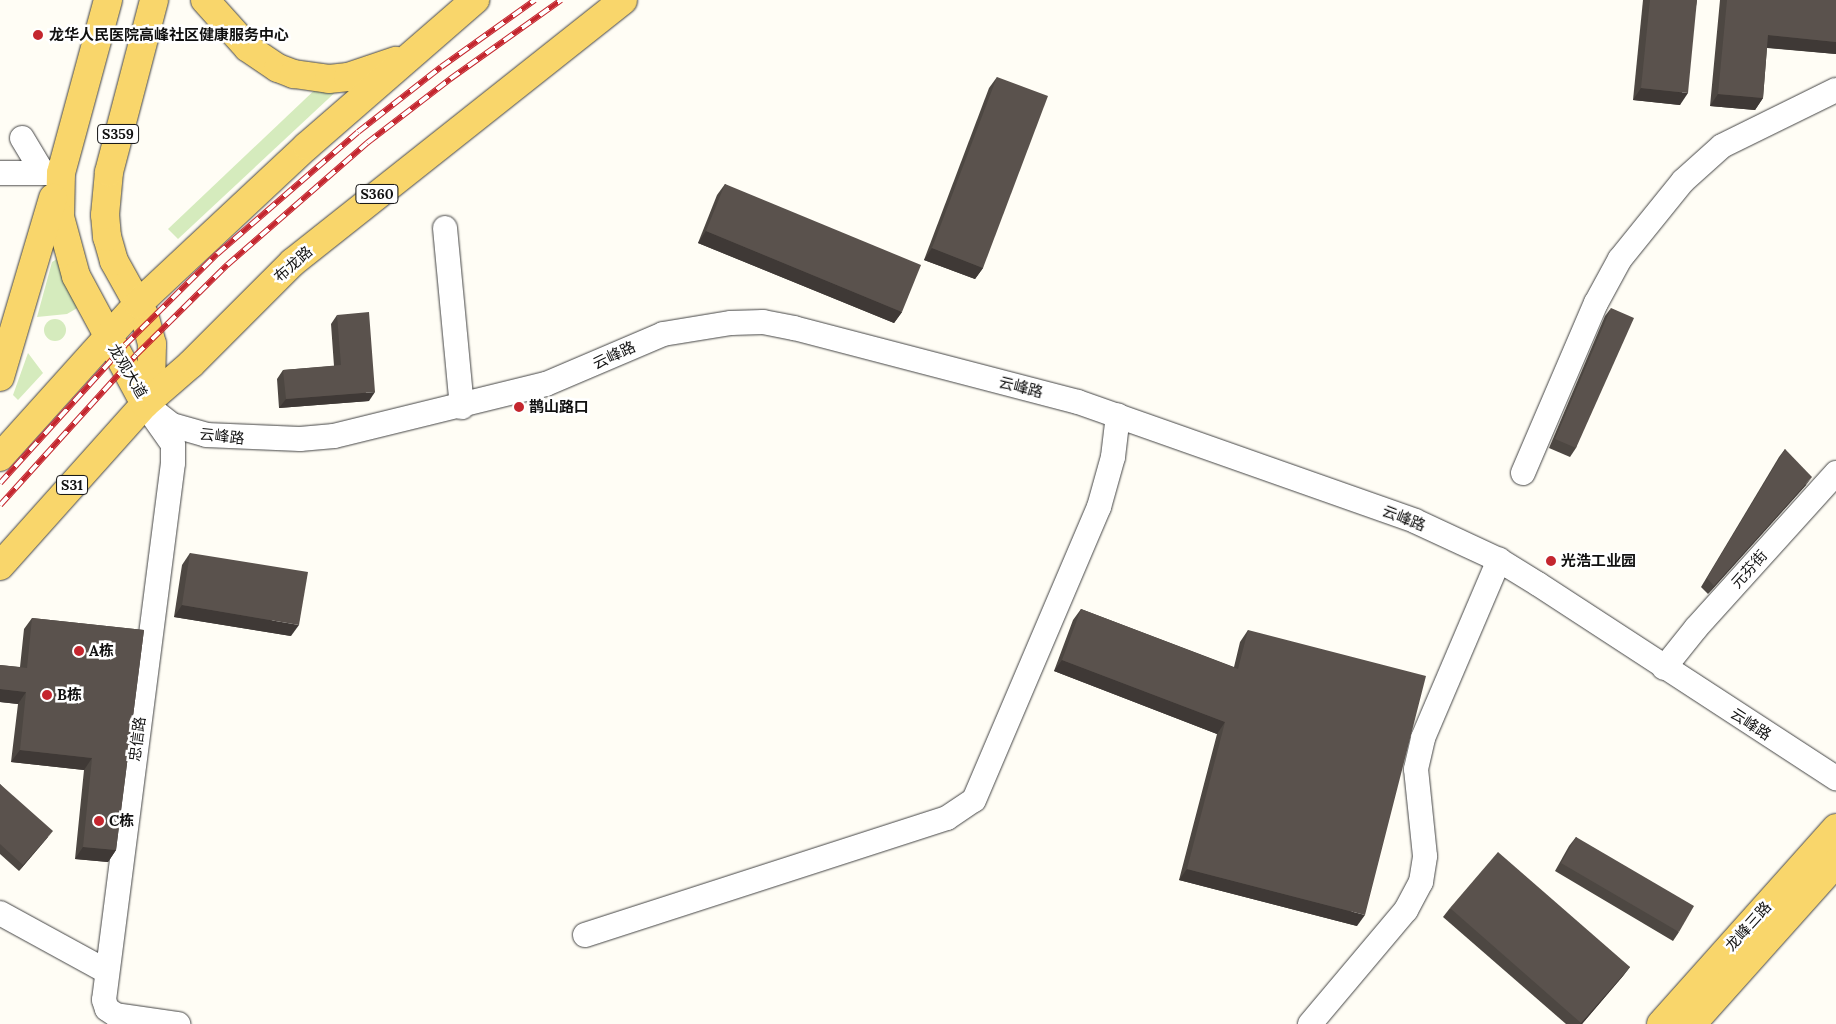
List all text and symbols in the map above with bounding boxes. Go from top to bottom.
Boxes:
place label: 龙华人民医院高峰社区健康服务中心 [49,26,289,44]
marker: 龙华人民医院高峰社区健康服务中心 [31,28,45,42]
road number: S359 [97,122,139,146]
road number: S360 [354,182,400,205]
street label: 布龙路 [270,242,316,286]
street label: 云峰路 [590,337,638,373]
street label: 龙观大道 [105,341,151,401]
street label: 云峰路 [997,373,1045,401]
place label: 鹊山路口 [529,398,589,416]
marker: 鹊山路口 [513,401,525,413]
street label: 云峰路 [199,425,245,447]
road number: S31 [56,474,88,496]
street label: 云峰路 [1380,502,1428,534]
street label: 元芬街 [1727,546,1771,592]
place label: 光浩工业园 [1561,552,1636,570]
marker: 光浩工业园 [1545,555,1557,567]
place label: A栋 [89,642,114,660]
marker: A栋 [73,645,85,657]
place label: B栋 [57,686,82,704]
marker: B栋 [41,689,53,701]
street label: 云峰路 [1727,704,1775,744]
street label: 忠信路 [125,716,149,762]
place label: C栋 [109,812,134,830]
marker: C栋 [93,815,105,827]
street label: 龙峰三路 [1721,898,1775,954]

